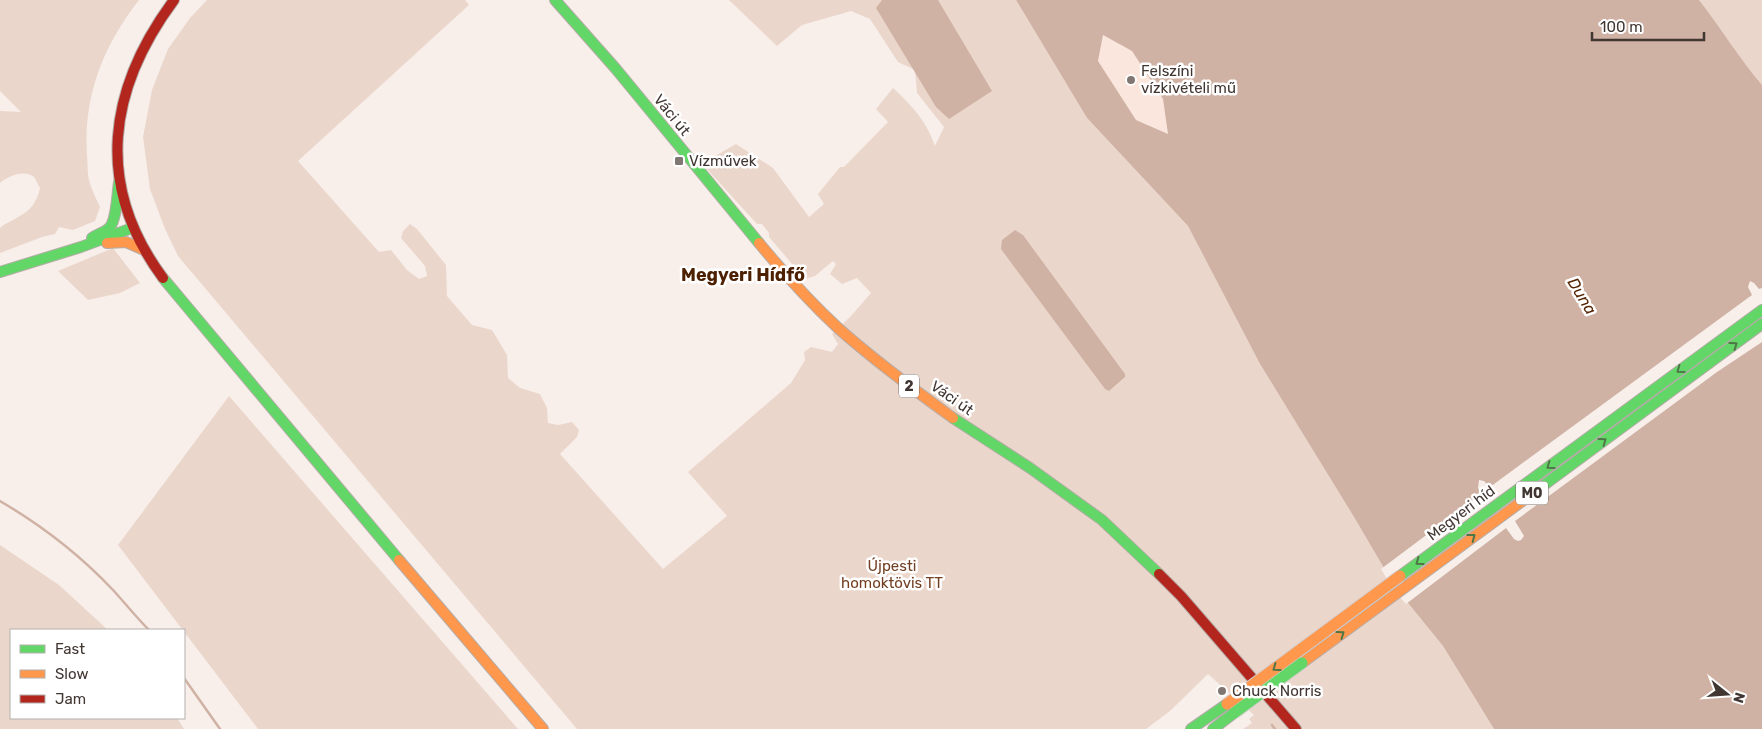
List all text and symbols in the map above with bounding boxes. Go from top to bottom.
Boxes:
scale bar [1592,10,1704,42]
text: 100 m [1600,18,1642,36]
place label: Felszíni vízkivételi mű [1141,62,1236,97]
marker: Felszíni vízkivételi mű [1125,74,1137,86]
street label: Váci út [650,91,694,139]
place label: Vízművek [689,152,757,170]
marker: Vízművek [673,155,685,167]
district label: Megyeri Hídfő [681,264,805,286]
water label: Duna [1564,274,1600,318]
one-way arrow [1728,342,1738,351]
one-way arrow [1677,364,1686,372]
road number: 2 [899,374,919,398]
street label: Váci út [927,377,977,419]
one-way arrow [1597,438,1607,447]
one-way arrow [1546,460,1556,469]
street label: Megyeri híd [1423,482,1499,544]
road number: M0 [1516,482,1548,504]
one-way arrow [1466,535,1475,543]
park label: Újpesti homoktövis TT [841,557,943,592]
one-way arrow [1416,557,1425,565]
legend [10,629,185,719]
one-way arrow [1335,631,1345,640]
text: Fast [55,640,85,658]
one-way arrow [1273,662,1282,670]
text: Slow [55,665,88,683]
north arrow [1702,669,1752,719]
place label: Chuck Norris [1232,682,1322,700]
marker: Chuck Norris [1216,685,1228,697]
text: Jam [55,690,86,708]
text: N [1729,690,1749,705]

